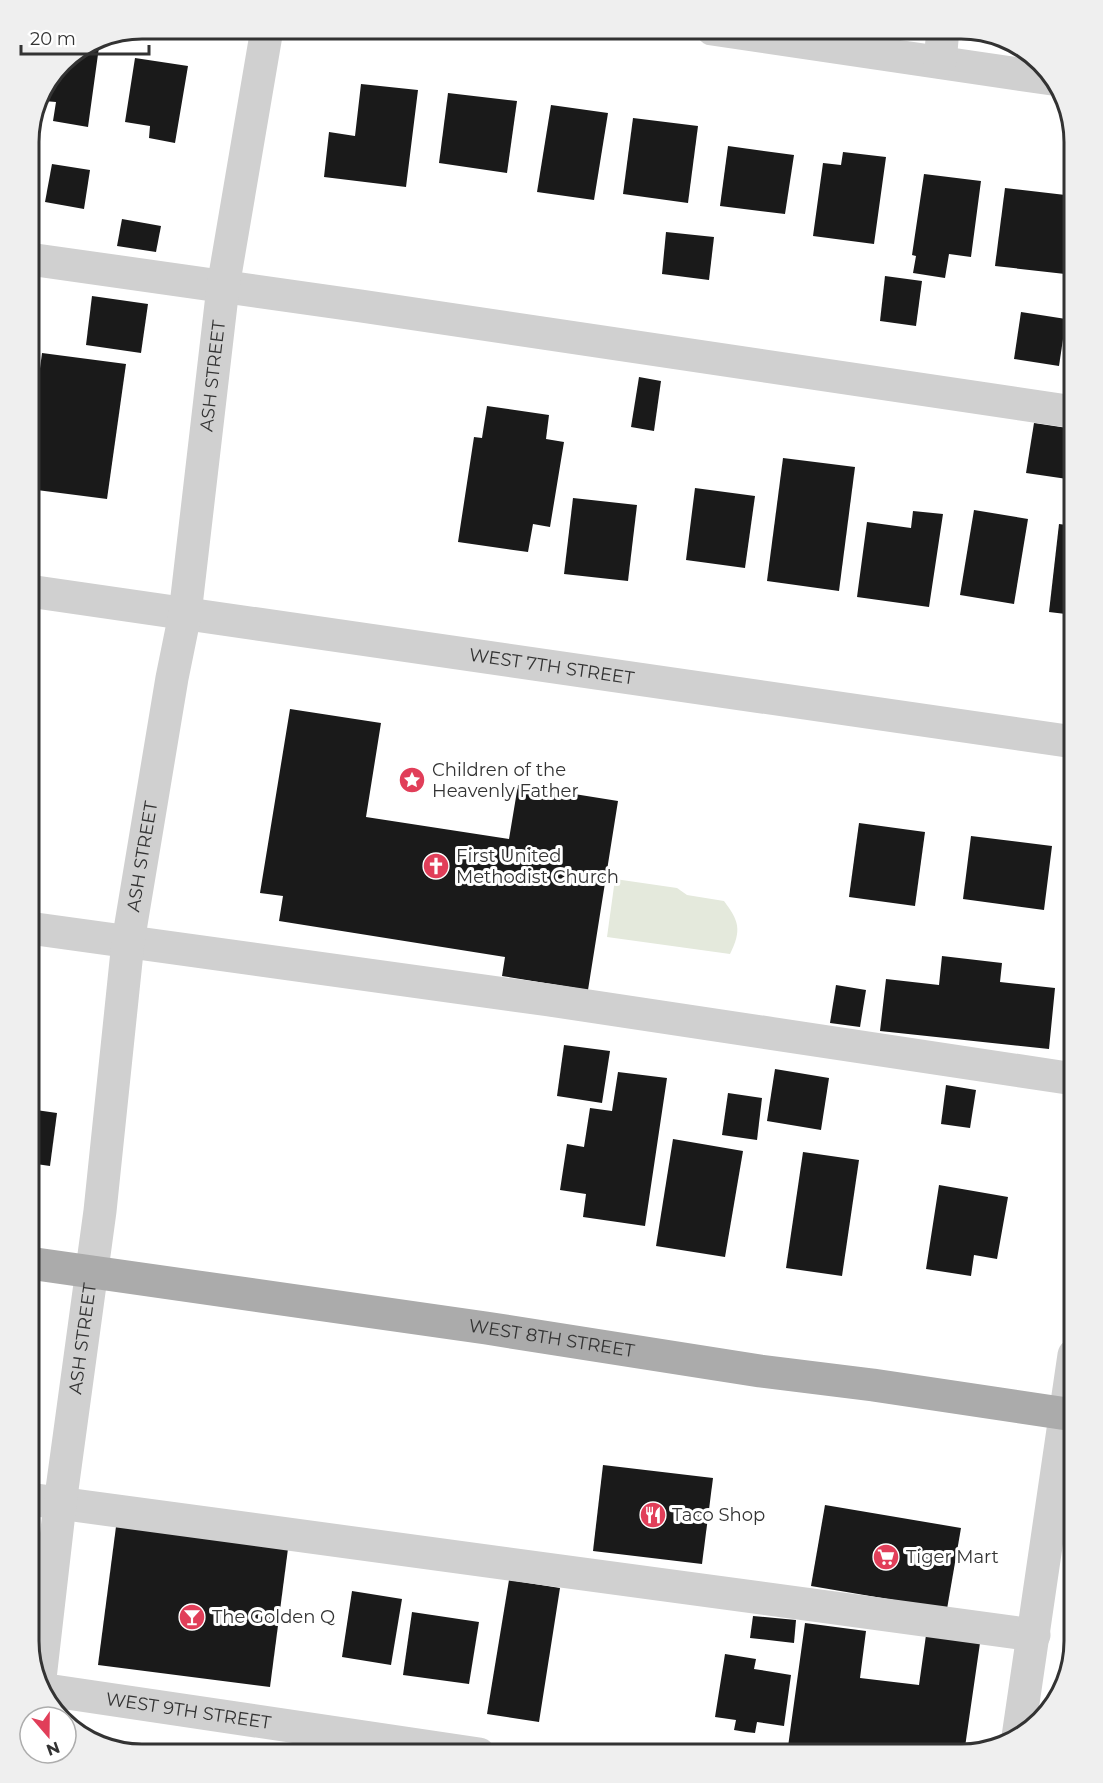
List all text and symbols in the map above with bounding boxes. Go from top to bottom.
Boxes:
scale bar [21,18,148,56]
text: 20 m [30,28,76,50]
street label: ASH STREET [195,318,230,433]
street label: WEST 7TH STREET [467,644,636,689]
place label: Children of the Heavenly Father [432,759,579,802]
place icon: Children of the Heavenly Father [397,765,427,795]
street label: ASH STREET [122,799,162,914]
place label: First United Methodist Church [456,845,619,888]
church icon: First United Methodist Church [421,851,451,881]
street label: ASH STREET [64,1281,101,1396]
street label: WEST 8TH STREET [467,1315,637,1362]
restaurant icon: Taco Shop [638,1500,668,1530]
place label: Taco Shop [672,1504,765,1526]
supermarket icon: Tiger Mart [871,1542,901,1572]
place label: Tiger Mart [906,1546,999,1568]
bar icon: The Golden Q [177,1602,207,1632]
place label: The Golden Q [212,1606,335,1628]
street label: WEST 9TH STREET [104,1688,273,1734]
north arrow [18,1705,78,1765]
text: N [44,1737,62,1760]

